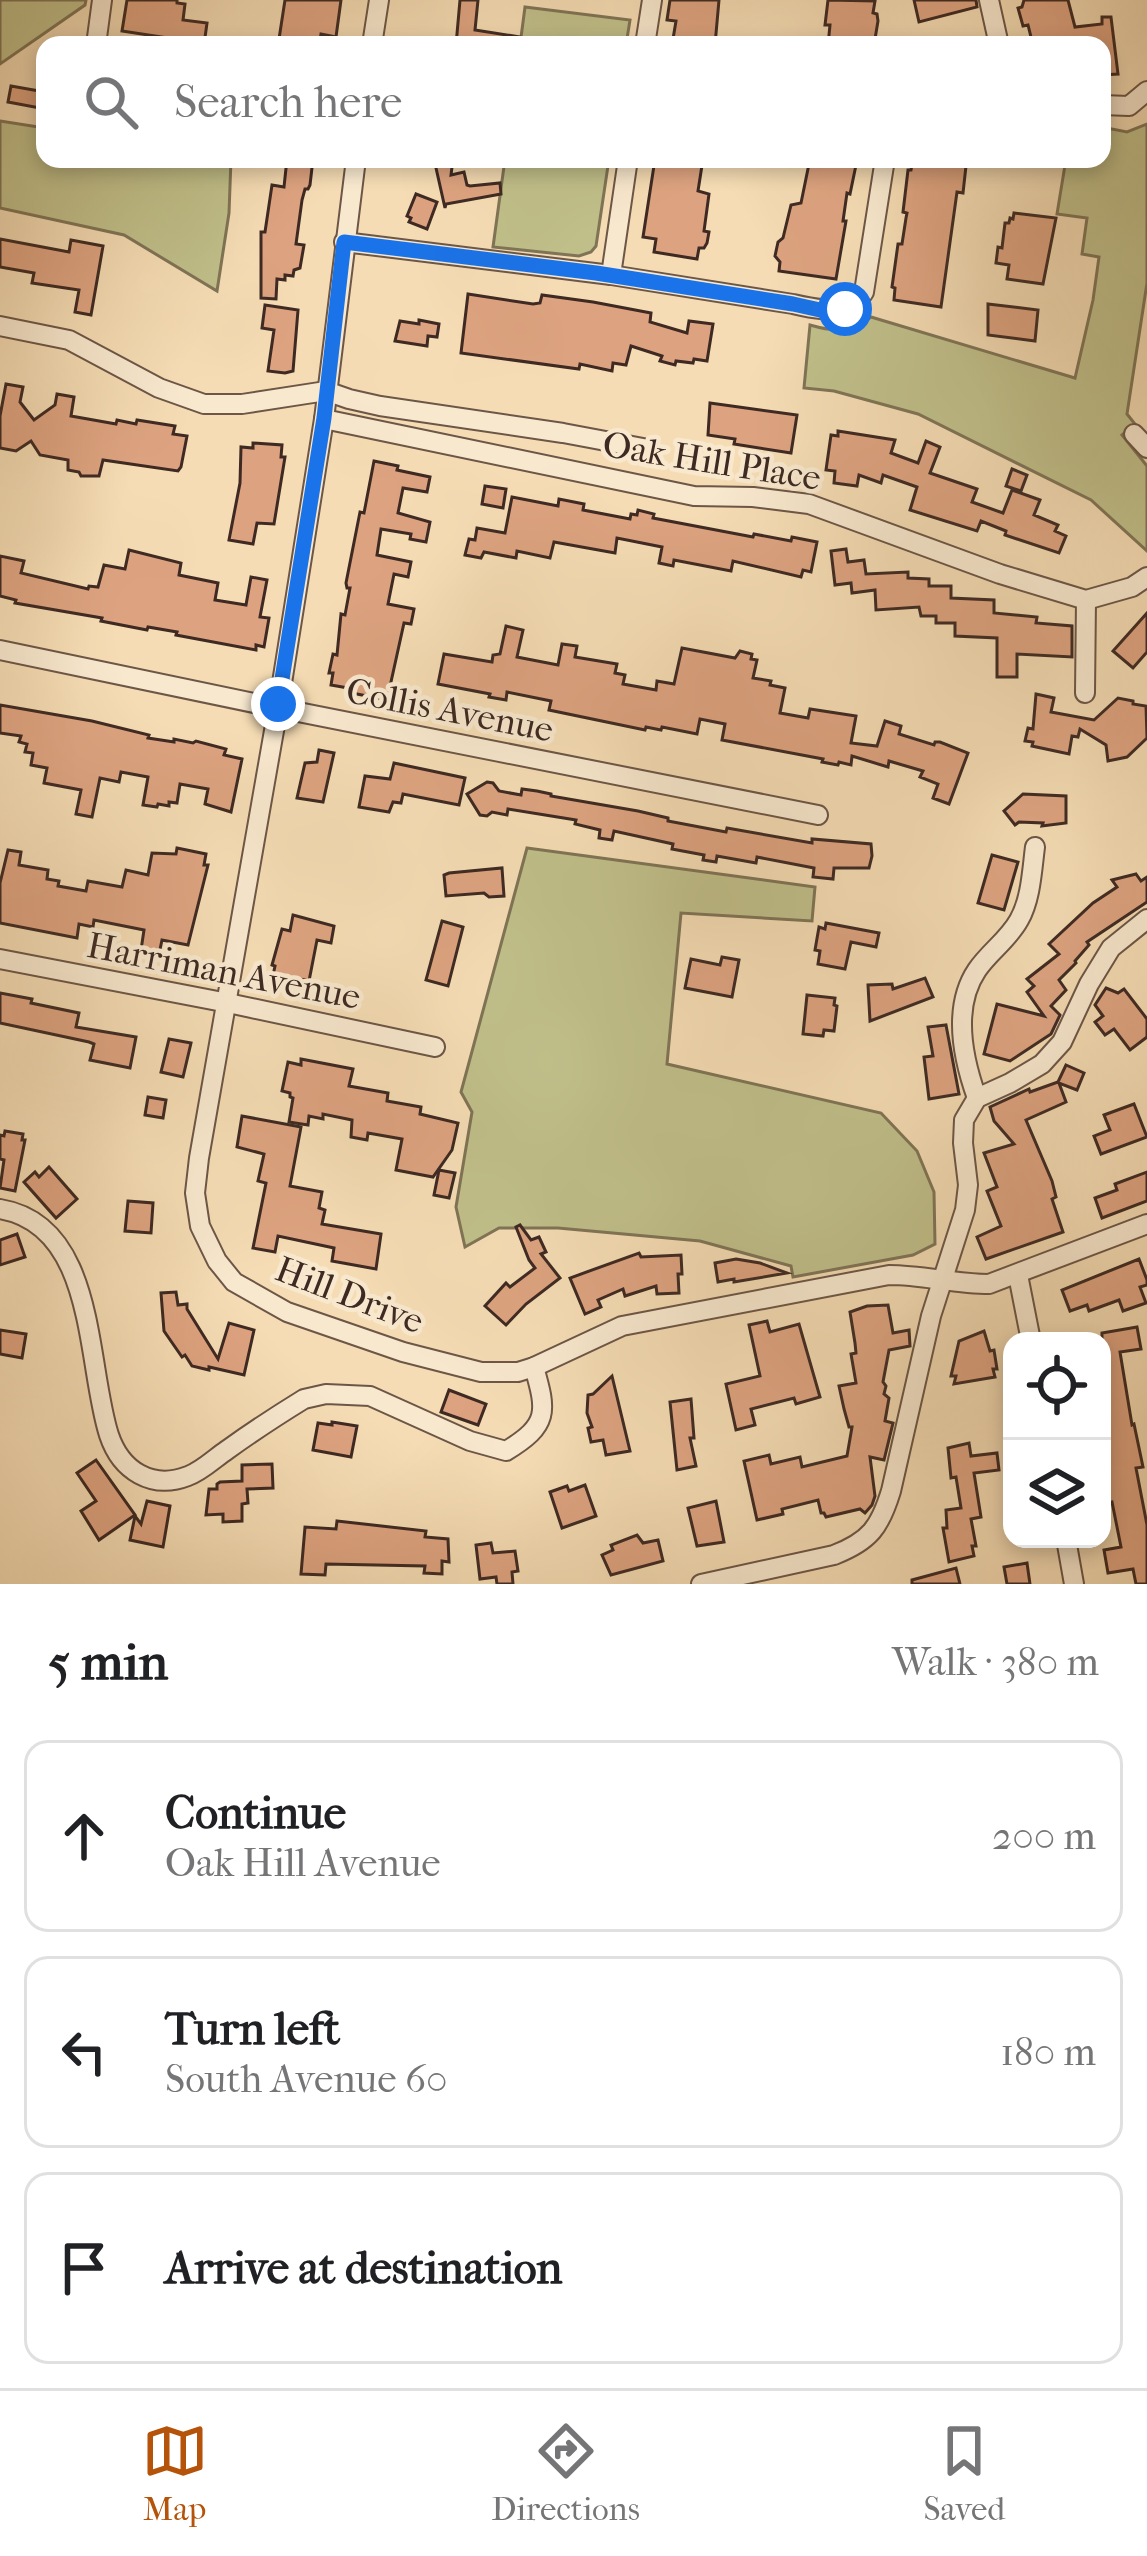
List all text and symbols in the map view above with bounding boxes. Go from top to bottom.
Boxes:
search box [36,36,1111,168]
icon: search [78,69,144,135]
text: Search here [174,76,402,129]
route start [818,282,872,336]
street label: Oak Hill Place [600,423,824,499]
street label: Collis Avenue [343,669,557,751]
route end [251,677,305,731]
street label: Harriman Avenue [83,924,364,1018]
street label: Hill Drive [270,1248,429,1342]
map controls [1003,1332,1111,1548]
button: locate [1003,1332,1111,1440]
button: layers [1003,1440,1111,1548]
text: 5 min [48,1632,168,1692]
text: Walk · 380 m [892,1639,1099,1685]
text: Continue [165,1787,346,1840]
icon: ahead [51,1803,117,1869]
text: 200 m [992,1813,1096,1859]
text: Oak Hill Avenue [165,1840,441,1886]
text: Turn left [165,2003,340,2056]
icon: left [51,2019,117,2085]
text: 180 m [1000,2029,1096,2075]
text: South Avenue 60 [165,2056,448,2102]
icon: arrive [51,2235,117,2301]
text: Arrive at destination [165,2242,562,2295]
tab: Map [142,2418,208,2529]
tab: Directions [491,2418,640,2529]
tab: Saved [923,2418,1005,2529]

